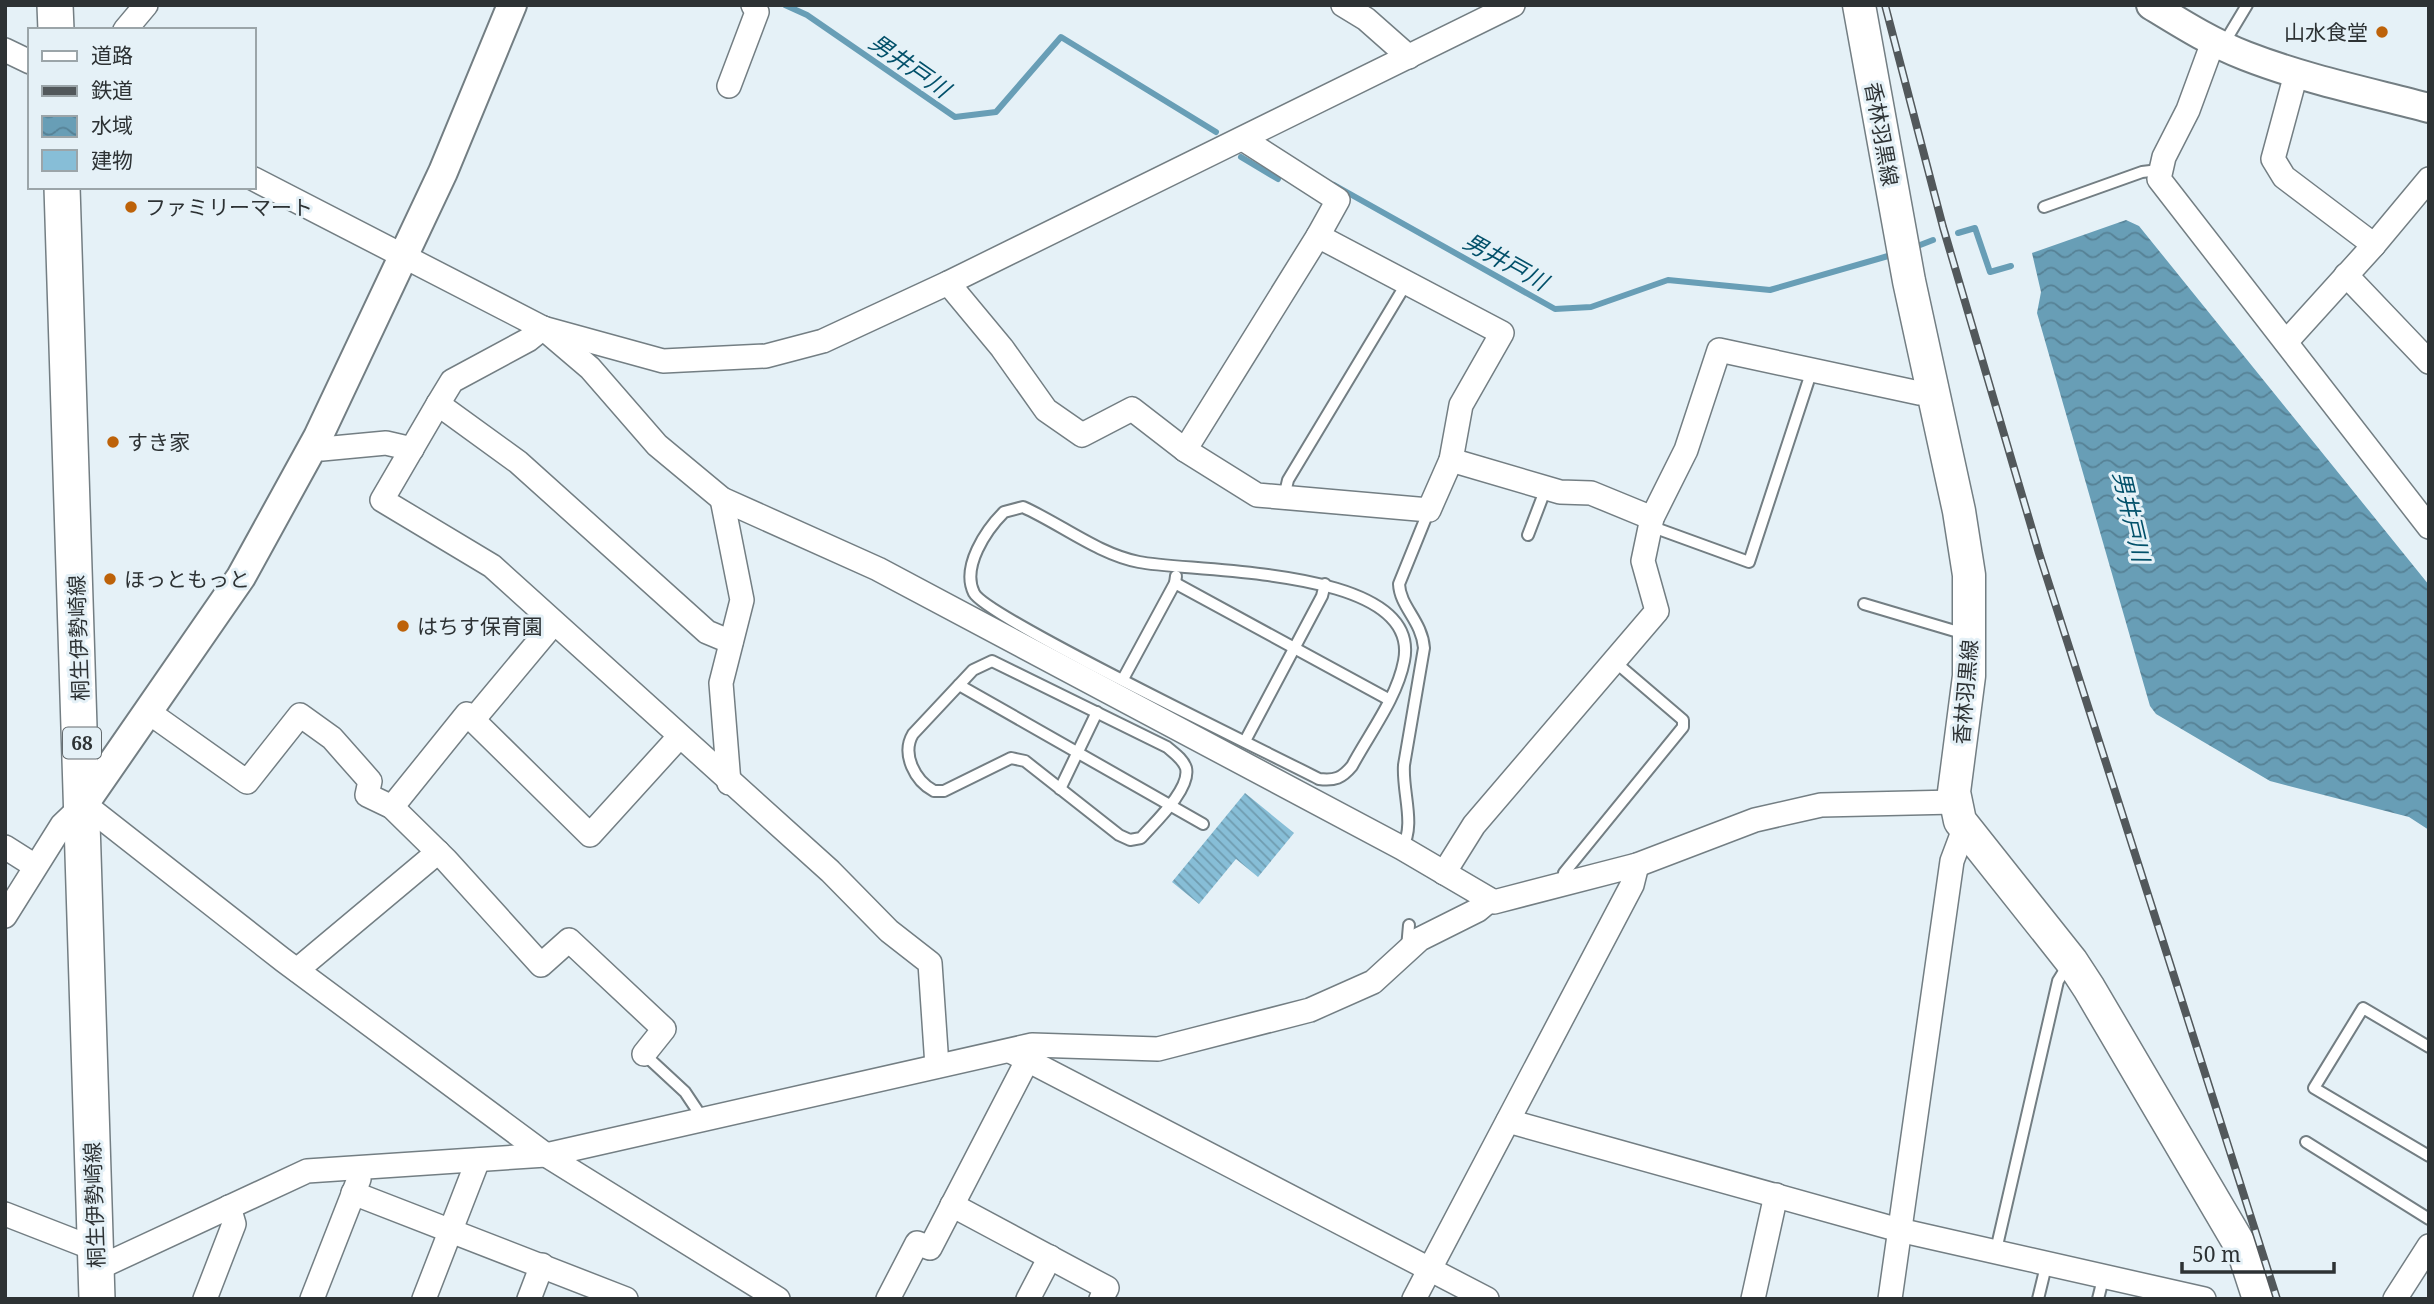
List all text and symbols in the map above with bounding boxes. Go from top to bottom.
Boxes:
place label: 山水食堂 [2284,18,2368,46]
marker: 山水食堂 [2374,24,2390,40]
water label: 男井戸川 [863,26,959,106]
legend [28,28,256,189]
text: 道路 [91,41,133,69]
text: 鉄道 [91,76,133,104]
street label: 香林羽黒線 [1859,80,1905,188]
text: 水域 [91,111,133,139]
text: 建物 [91,146,133,174]
place label: ファミリーマート [145,193,313,221]
marker: ファミリーマート [123,199,139,215]
water label: 男井戸川 [1458,225,1557,299]
place label: すき家 [127,428,190,456]
marker: すき家 [105,434,121,450]
water label: 男井戸川 [2106,468,2159,567]
place label: ほっともっと [124,565,250,593]
marker: ほっともっと [102,571,118,587]
street label: 桐生伊勢崎線 [62,575,94,701]
place label: はちす保育園 [417,612,543,640]
marker: はちす保育園 [395,618,411,634]
street label: 香林羽黒線 [1946,638,1984,746]
road number: 68 [63,728,101,758]
street label: 桐生伊勢崎線 [78,1142,110,1268]
scale bar [2182,1230,2334,1274]
text: 50 m [2192,1240,2241,1268]

